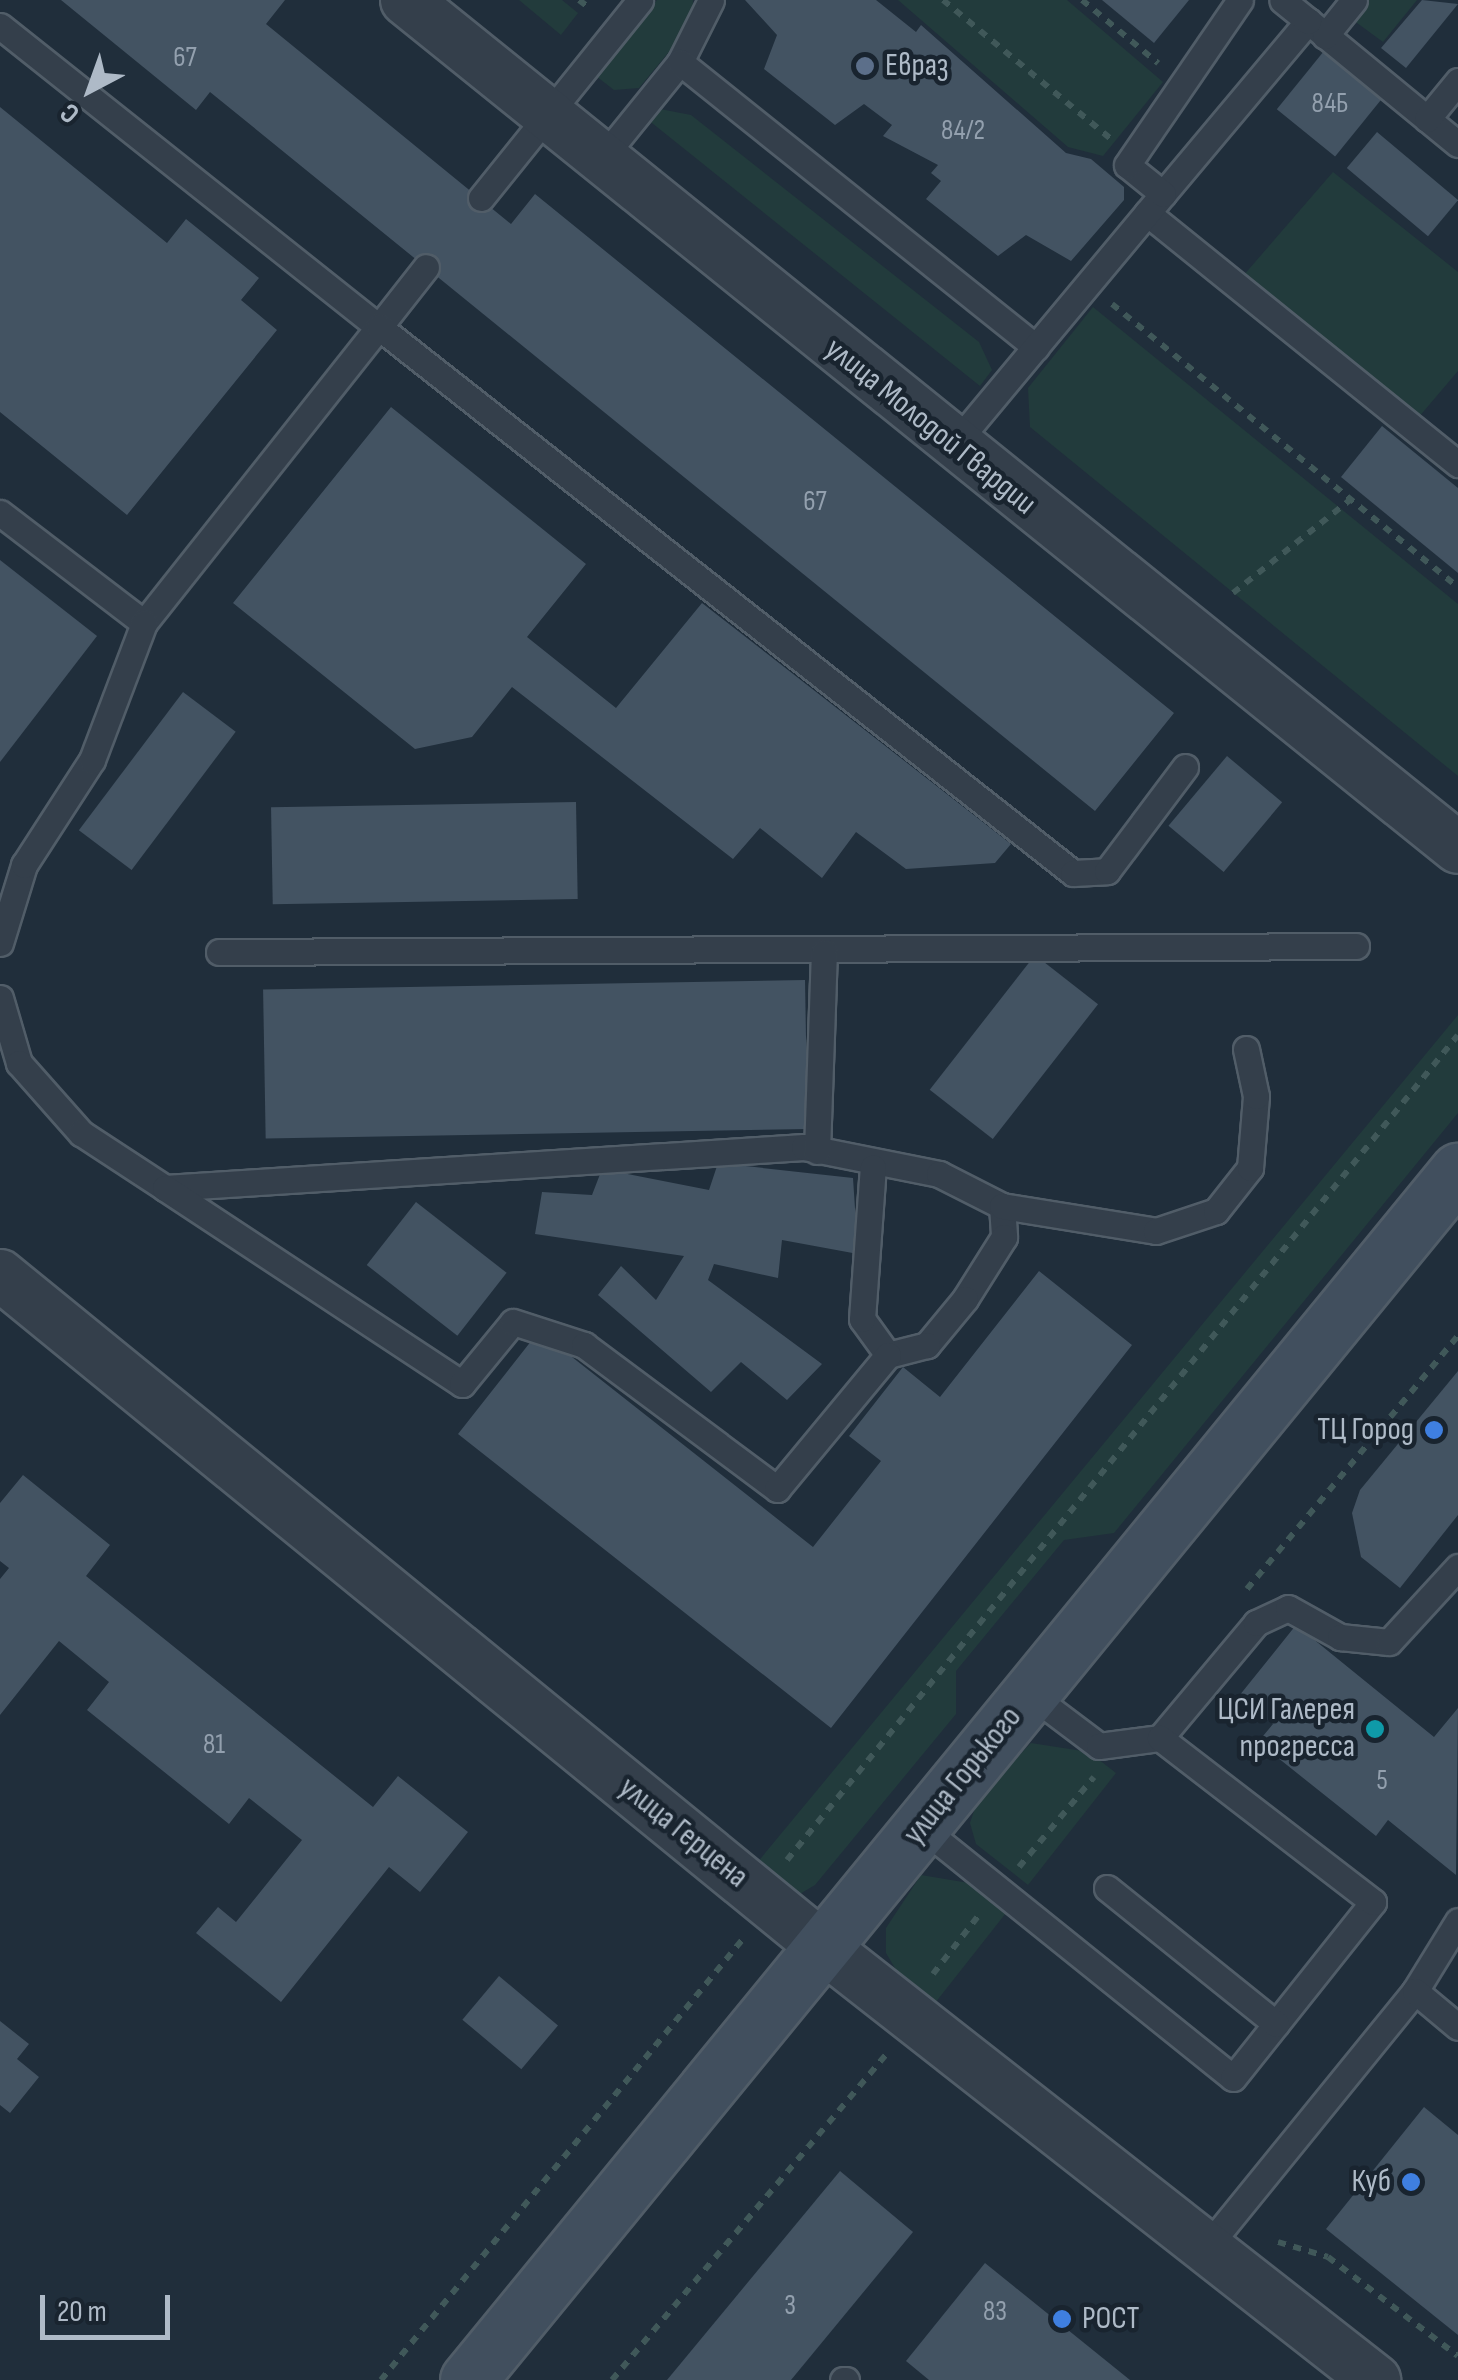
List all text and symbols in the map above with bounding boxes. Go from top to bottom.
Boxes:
north arrow [40,40,140,140]
house number: 67 [173,41,197,75]
place label: Евраз [885,47,949,85]
marker: Евраз [854,55,876,77]
house number: 84Б [1312,87,1348,121]
text: С [54,96,86,130]
house number: 84/2 [941,114,985,148]
street label: улица Молодой Гвардии [817,330,1043,524]
house number: 67 [803,485,827,519]
place label: ТЦ Город [1317,1411,1414,1449]
marker: ТЦ Город [1423,1419,1445,1441]
place label: ЦСИ Галерея прогресса [1217,1692,1355,1767]
street label: улица Горького [896,1699,1030,1853]
marker: ЦСИ Галерея прогресса [1364,1718,1386,1740]
house number: 81 [203,1728,225,1762]
house number: 5 [1376,1764,1388,1798]
street label: улица Герцена [611,1769,755,1897]
place label: Куб [1351,2163,1391,2201]
marker: Куб [1400,2171,1422,2193]
scale bar [45,2275,175,2337]
house number: 3 [784,2289,796,2323]
text: 20 m [57,2294,107,2330]
house number: 83 [983,2295,1007,2329]
place label: РОСТ [1082,2300,1140,2338]
marker: РОСТ [1051,2308,1073,2330]

